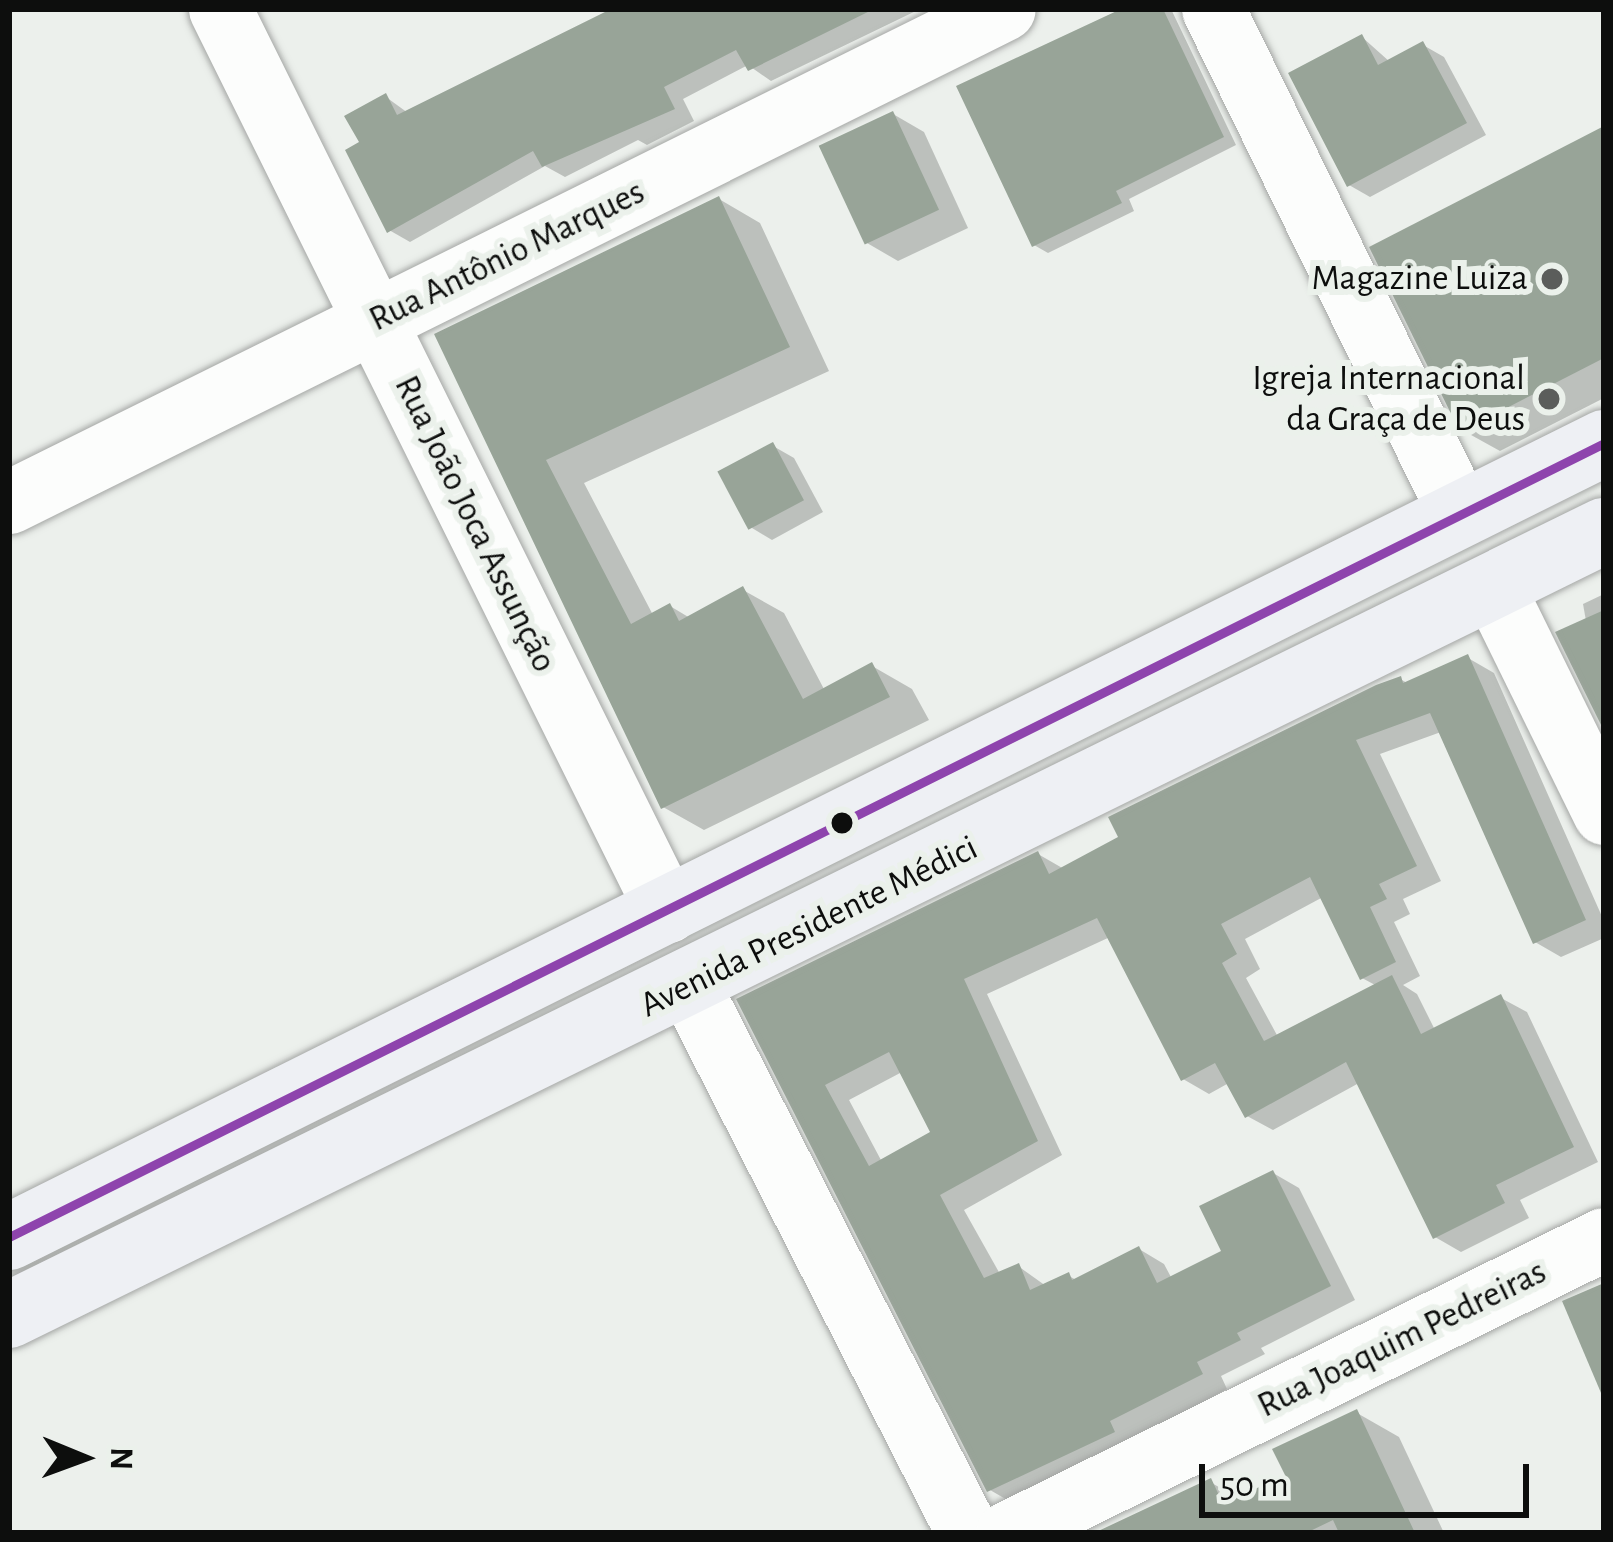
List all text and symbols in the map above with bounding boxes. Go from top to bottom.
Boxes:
street label: Rua Antônio Marques [362,171,652,341]
place label: Magazine Luiza [1311,257,1528,301]
marker: Magazine Luiza [1539,266,1565,292]
place label: Igreja Internacional da Graça de Deus [1252,356,1525,441]
street label: Rua João Joca Assunção [384,369,566,679]
marker: Igreja Internacional da Graça de Deus [1536,386,1562,412]
unlabelled marker [831,812,853,834]
street label: Avenida Presidente Médici [633,827,985,1027]
street label: Rua Joaquim Pedreiras [1251,1250,1553,1428]
north arrow [24,1398,144,1518]
scale bar [1205,1440,1535,1514]
text: N [104,1447,137,1470]
text: 50 m [1220,1467,1289,1503]

